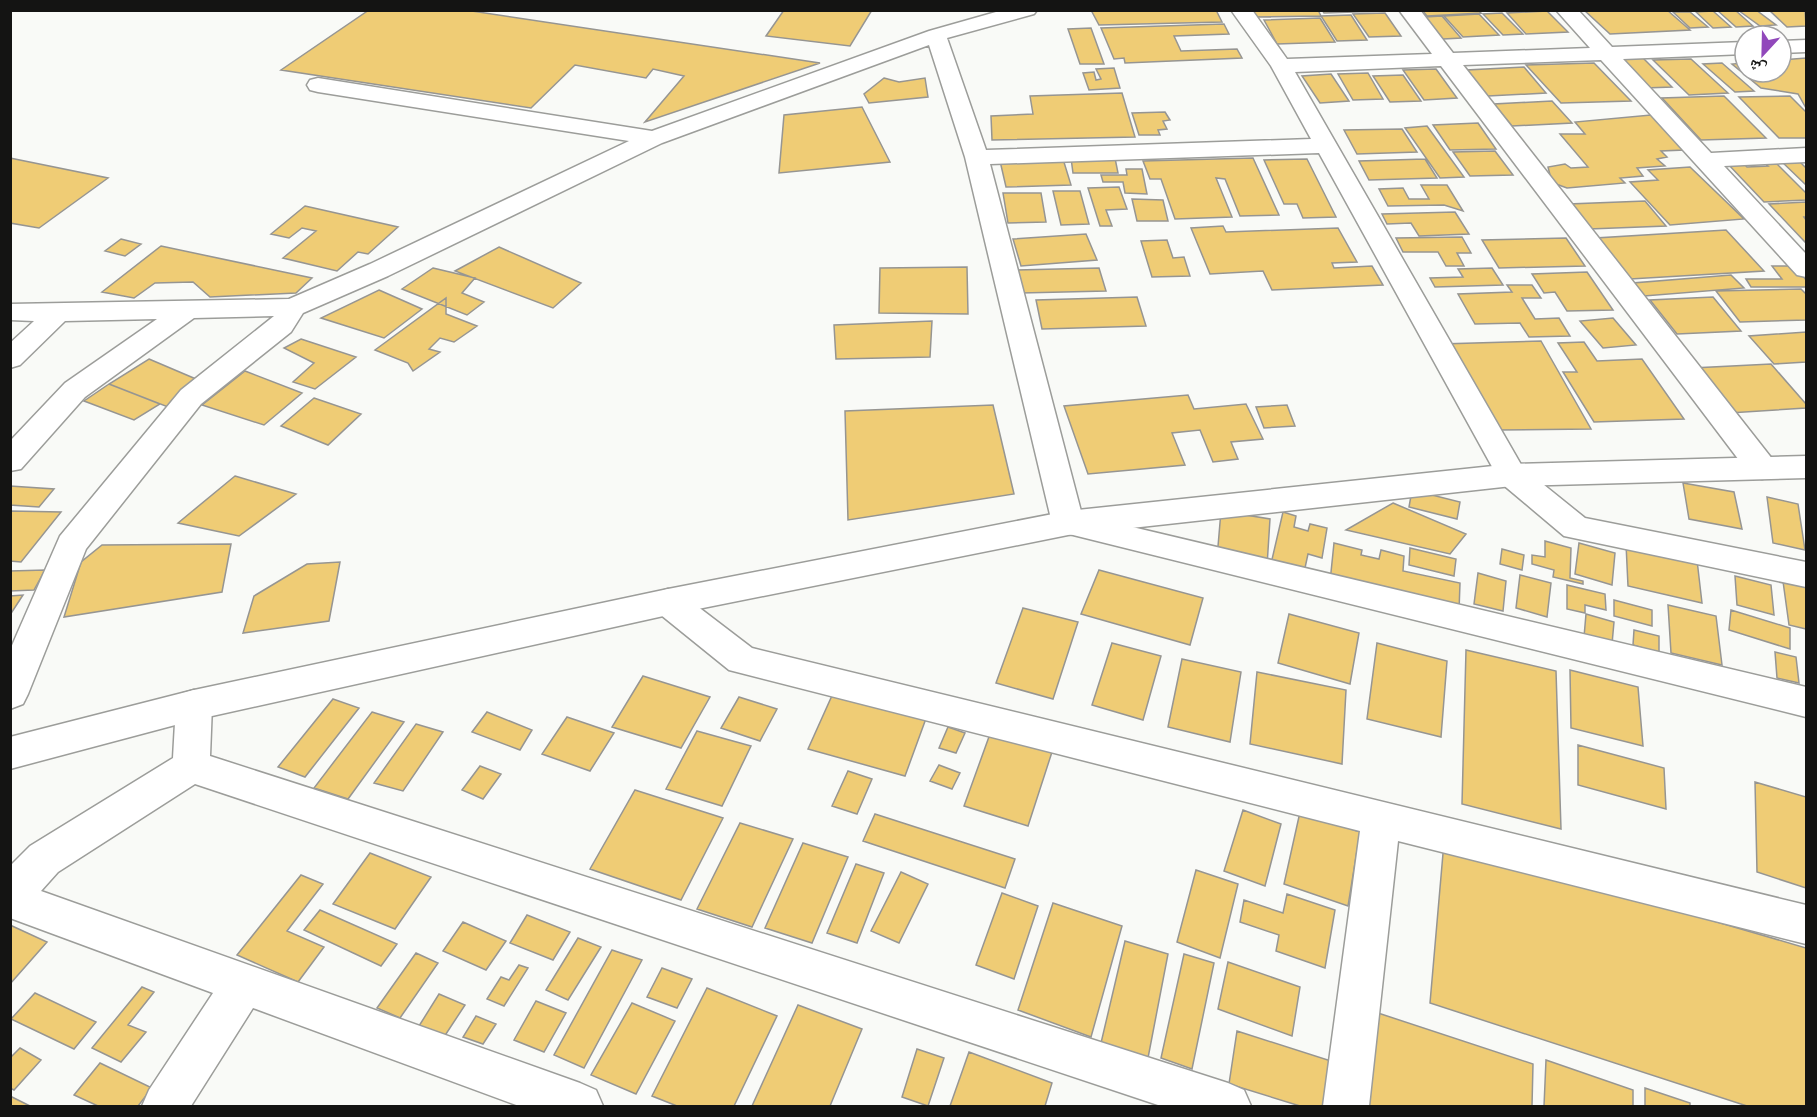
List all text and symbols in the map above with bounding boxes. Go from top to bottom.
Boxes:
north arrow [1733,24,1793,84]
text: ش [1746,55,1769,79]

